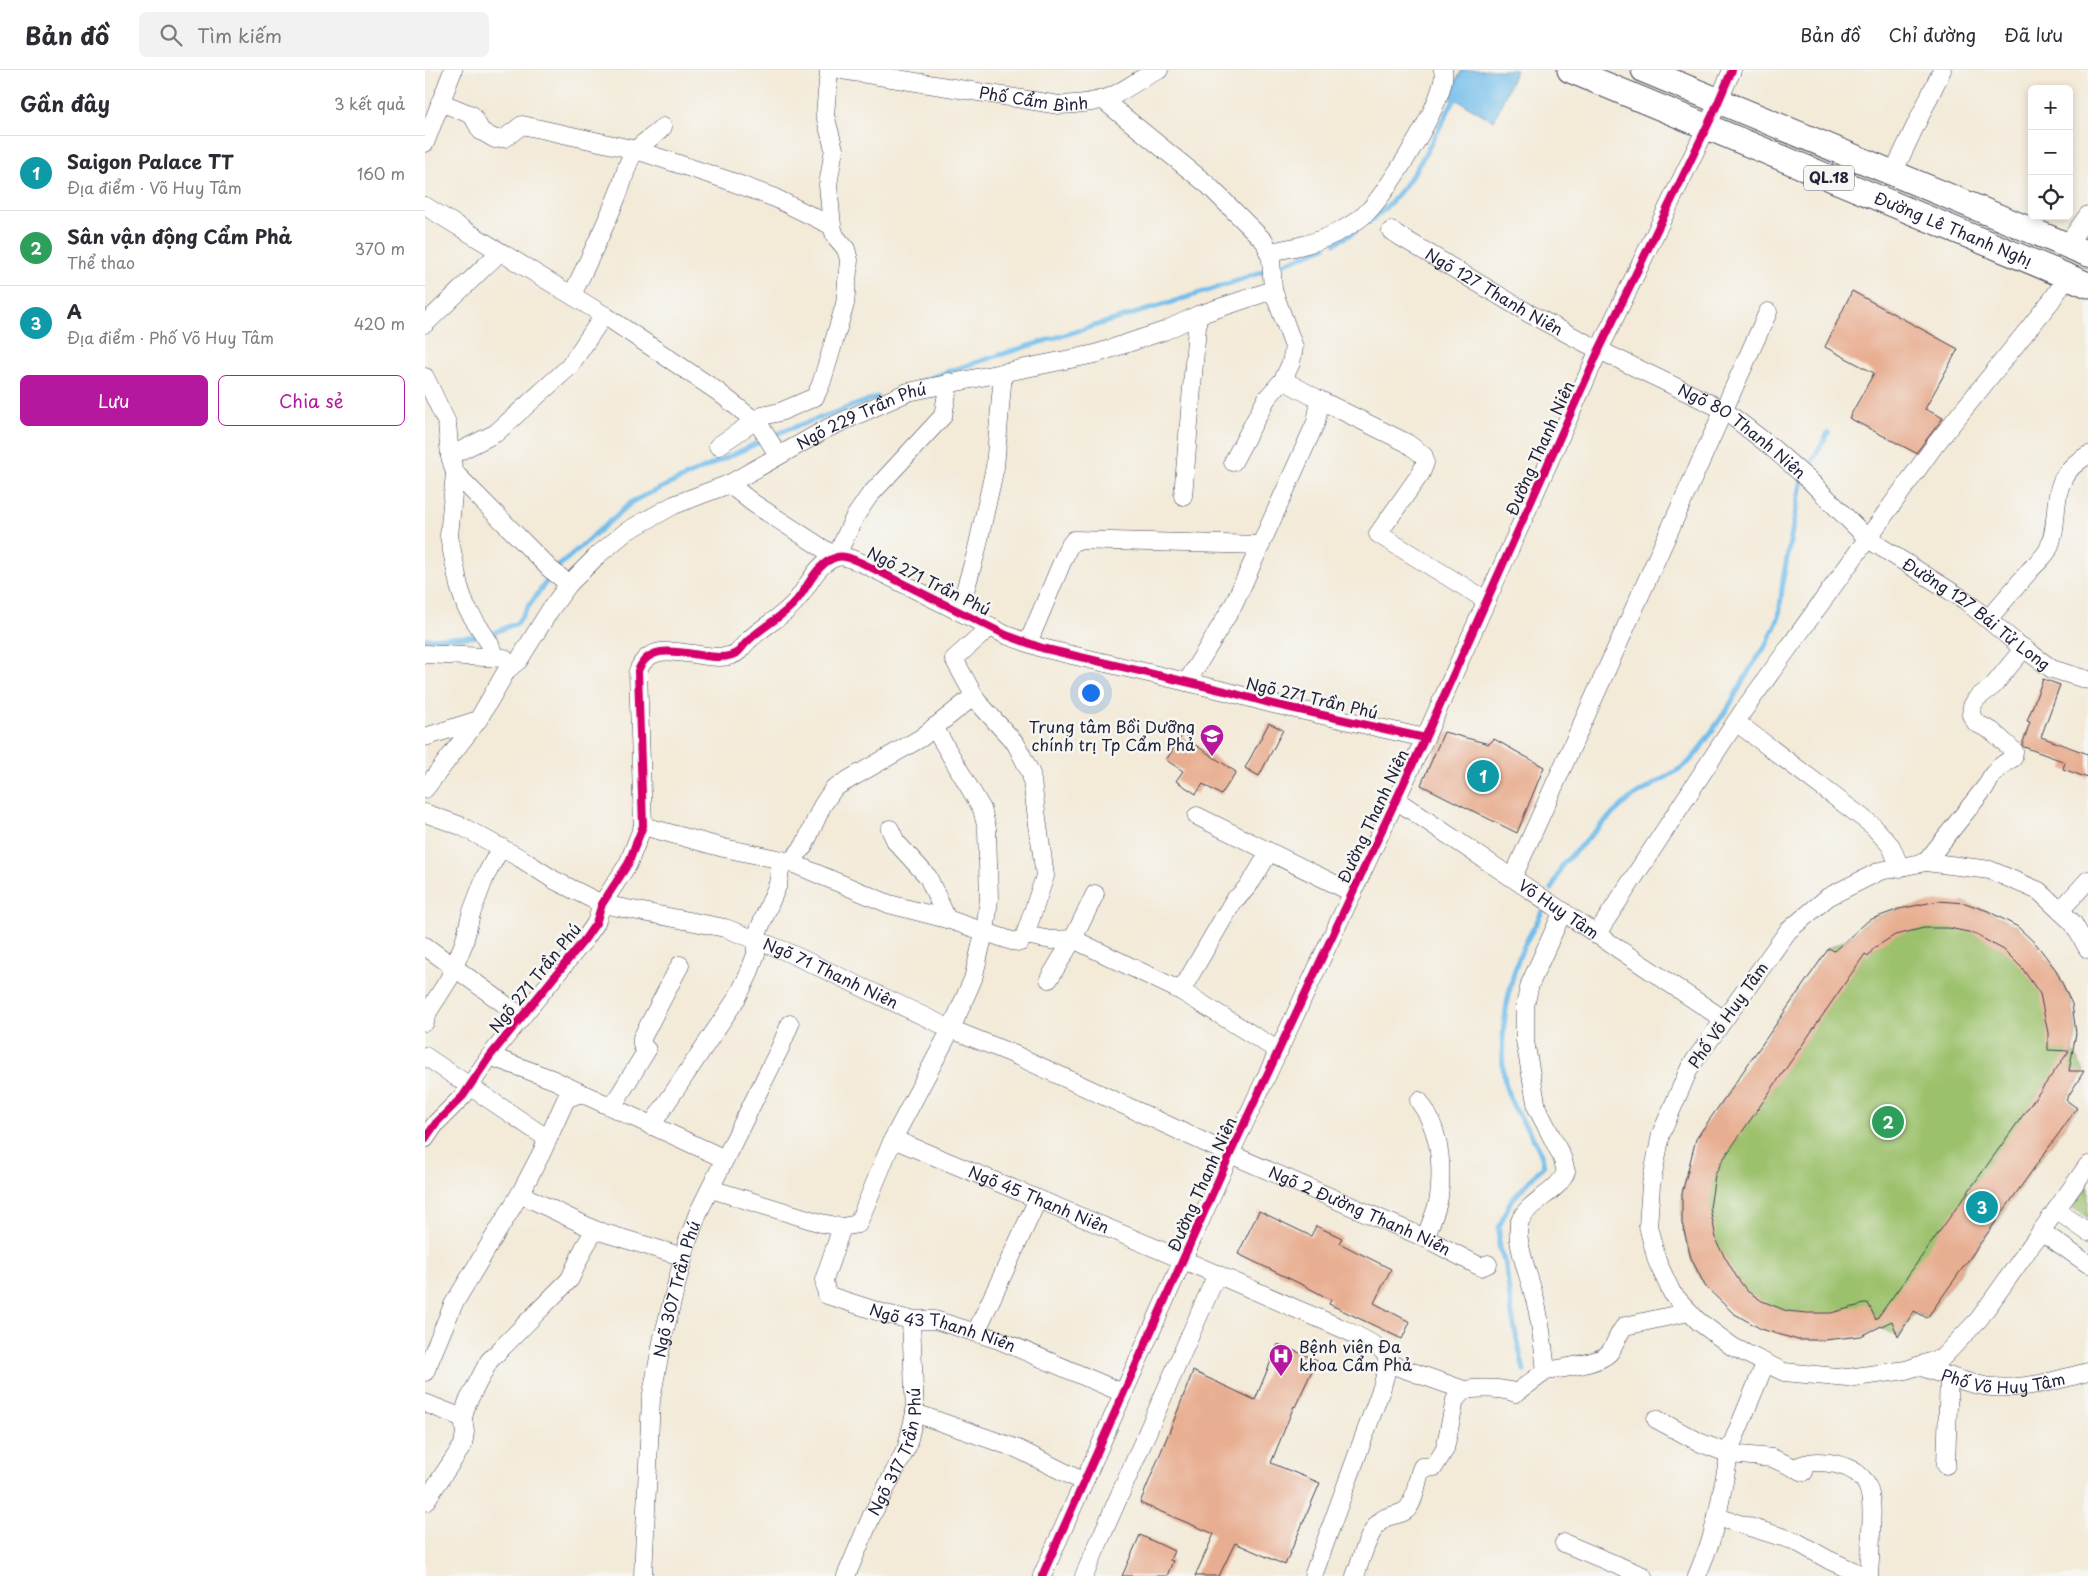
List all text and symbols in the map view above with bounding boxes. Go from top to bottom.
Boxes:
search box [139,12,489,57]
text: Bản đồ [25,17,109,53]
icon: search [157,21,185,49]
text: Tìm kiếm [197,21,282,49]
text: Bản đồ [1800,21,1861,48]
text: Chỉ đường [1889,21,1976,48]
text: Đã lưu [2004,21,2063,48]
street label: Phố Cẩm Bình [977,79,1089,117]
map controls [2028,85,2073,220]
button: + [2028,85,2073,130]
text: Gần đây [20,87,110,119]
text: 3 kết quả [334,91,405,115]
button: − [2028,130,2073,175]
text: Saigon Palace TT [67,147,234,175]
text: 1 [32,161,40,185]
text: 160 m [357,161,405,185]
road number: QL.18 [1804,166,1854,190]
text: Địa điểm · Võ Huy Tâm [67,175,242,199]
button: locate [2028,175,2073,220]
street label: Đường Lê Thanh Nghị [1871,185,2036,272]
text: Sân vận động Cẩm Phả [67,222,292,250]
text: 2 [30,236,42,260]
text: 370 m [355,236,405,260]
street label: Ngõ 127 Thanh Niên [1421,241,1568,341]
text: Thể thao [67,250,135,274]
text: A [67,297,82,325]
text: 3 [31,311,41,335]
text: 420 m [354,311,405,335]
text: Địa điểm · Phố Võ Huy Tâm [67,325,274,349]
button: Lưu [20,375,208,426]
button: Chia sẻ [218,375,405,426]
street label: Ngõ 229 Trần Phú [791,376,928,455]
street label: Đường Thanh Niên [1499,376,1580,519]
street label: Ngõ 80 Thanh Niên [1674,377,1812,484]
street label: Ngõ 271 Trần Phú [864,540,995,620]
street label: Đường 127 Bái Tử Long [1898,551,2056,675]
street label: Ngõ 271 Trần Phú [1244,670,1381,724]
your location [1078,680,1104,706]
place label: Trung tâm Bồi Dưỡng chính trị Tp Cẩm Phả [1029,714,1195,756]
school or university icon: Trung tâm Bồi Dưỡng chính trị Tp Cẩm Phả [1199,723,1225,757]
street label: Đường Thanh Niên [1330,745,1414,887]
pin: 1 [1467,757,1499,795]
street label: Võ Huy Tâm [1514,873,1605,944]
street label: Ngõ 271 Trần Phú [482,917,586,1037]
street label: Ngõ 71 Thanh Niên [760,931,903,1014]
street label: Phố Võ Huy Tâm [1681,956,1773,1073]
pin: 2 [1872,1103,1904,1141]
street label: Đường Thanh Niên [1161,1112,1242,1255]
street label: Ngõ 45 Thanh Niên [965,1159,1114,1238]
street label: Ngõ 2 Đường Thanh Niên [1265,1159,1456,1261]
pin: 3 [1966,1188,1998,1226]
street label: Ngõ 307 Trần Phú [646,1217,705,1360]
street label: Ngõ 43 Thanh Niên [867,1296,1020,1357]
place label: Bệnh viện Đa khoa Cẩm Phả [1299,1334,1412,1376]
hospital icon: Bệnh viện Đa khoa Cẩm Phả [1268,1343,1294,1377]
street label: Phố Võ Huy Tâm [1938,1362,2067,1399]
street label: Ngõ 317 Trần Phú [861,1387,926,1519]

